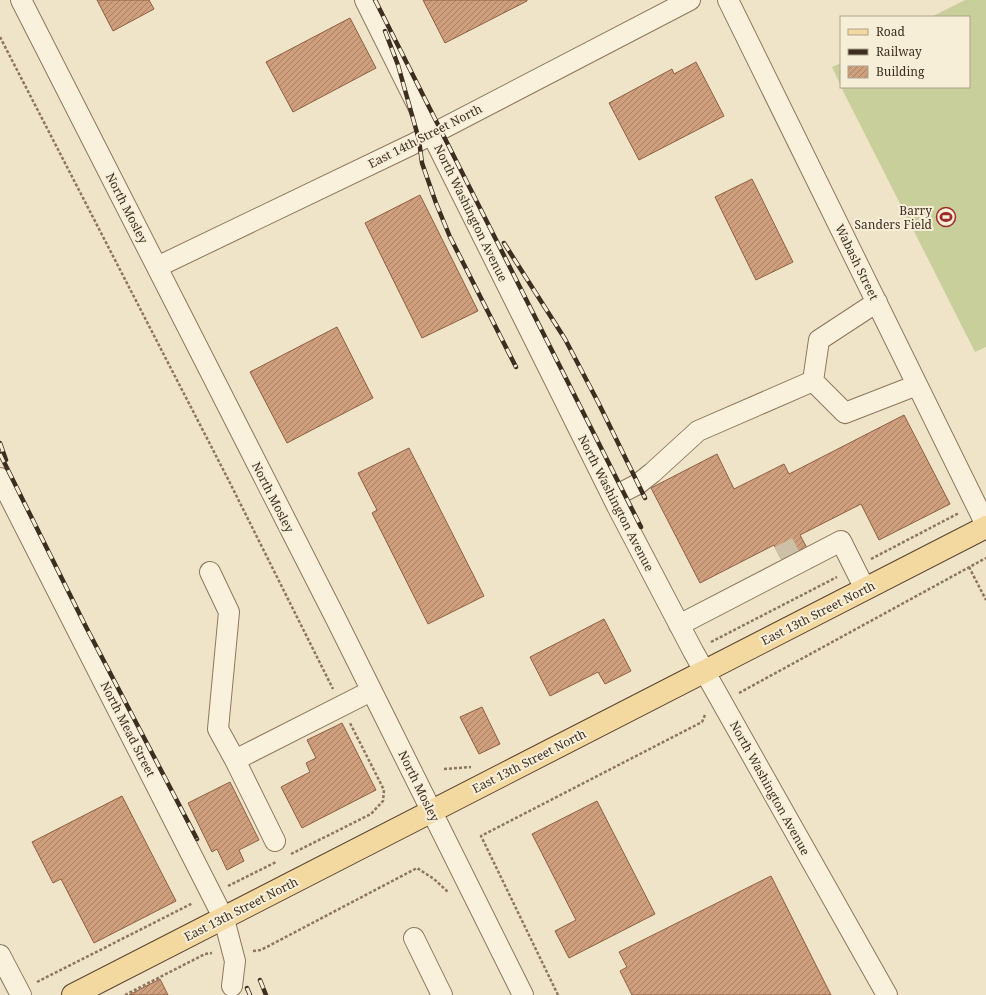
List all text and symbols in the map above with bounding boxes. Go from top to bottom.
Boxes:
legend [840,16,970,88]
text: Road [876,23,906,40]
text: Railway [876,43,922,60]
text: Building [876,63,925,80]
street label: East 14th Street North [365,100,485,172]
street label: North Washington Avenue [430,141,512,285]
street label: North Mosley [102,170,152,246]
place label: Barry Sanders Field [855,202,933,233]
sports icon: Barry Sanders Field [935,206,957,228]
street label: Wabash Street [831,221,883,303]
street label: North Washington Avenue [574,432,658,574]
street label: North Mosley [248,459,298,535]
street label: East 13th Street North [758,577,878,649]
street label: North Mead Street [97,678,159,780]
street label: North Washington Avenue [726,718,814,858]
street label: East 13th Street North [469,725,589,797]
street label: North Mosley [394,748,444,825]
street label: East 13th Street North [181,873,301,945]

